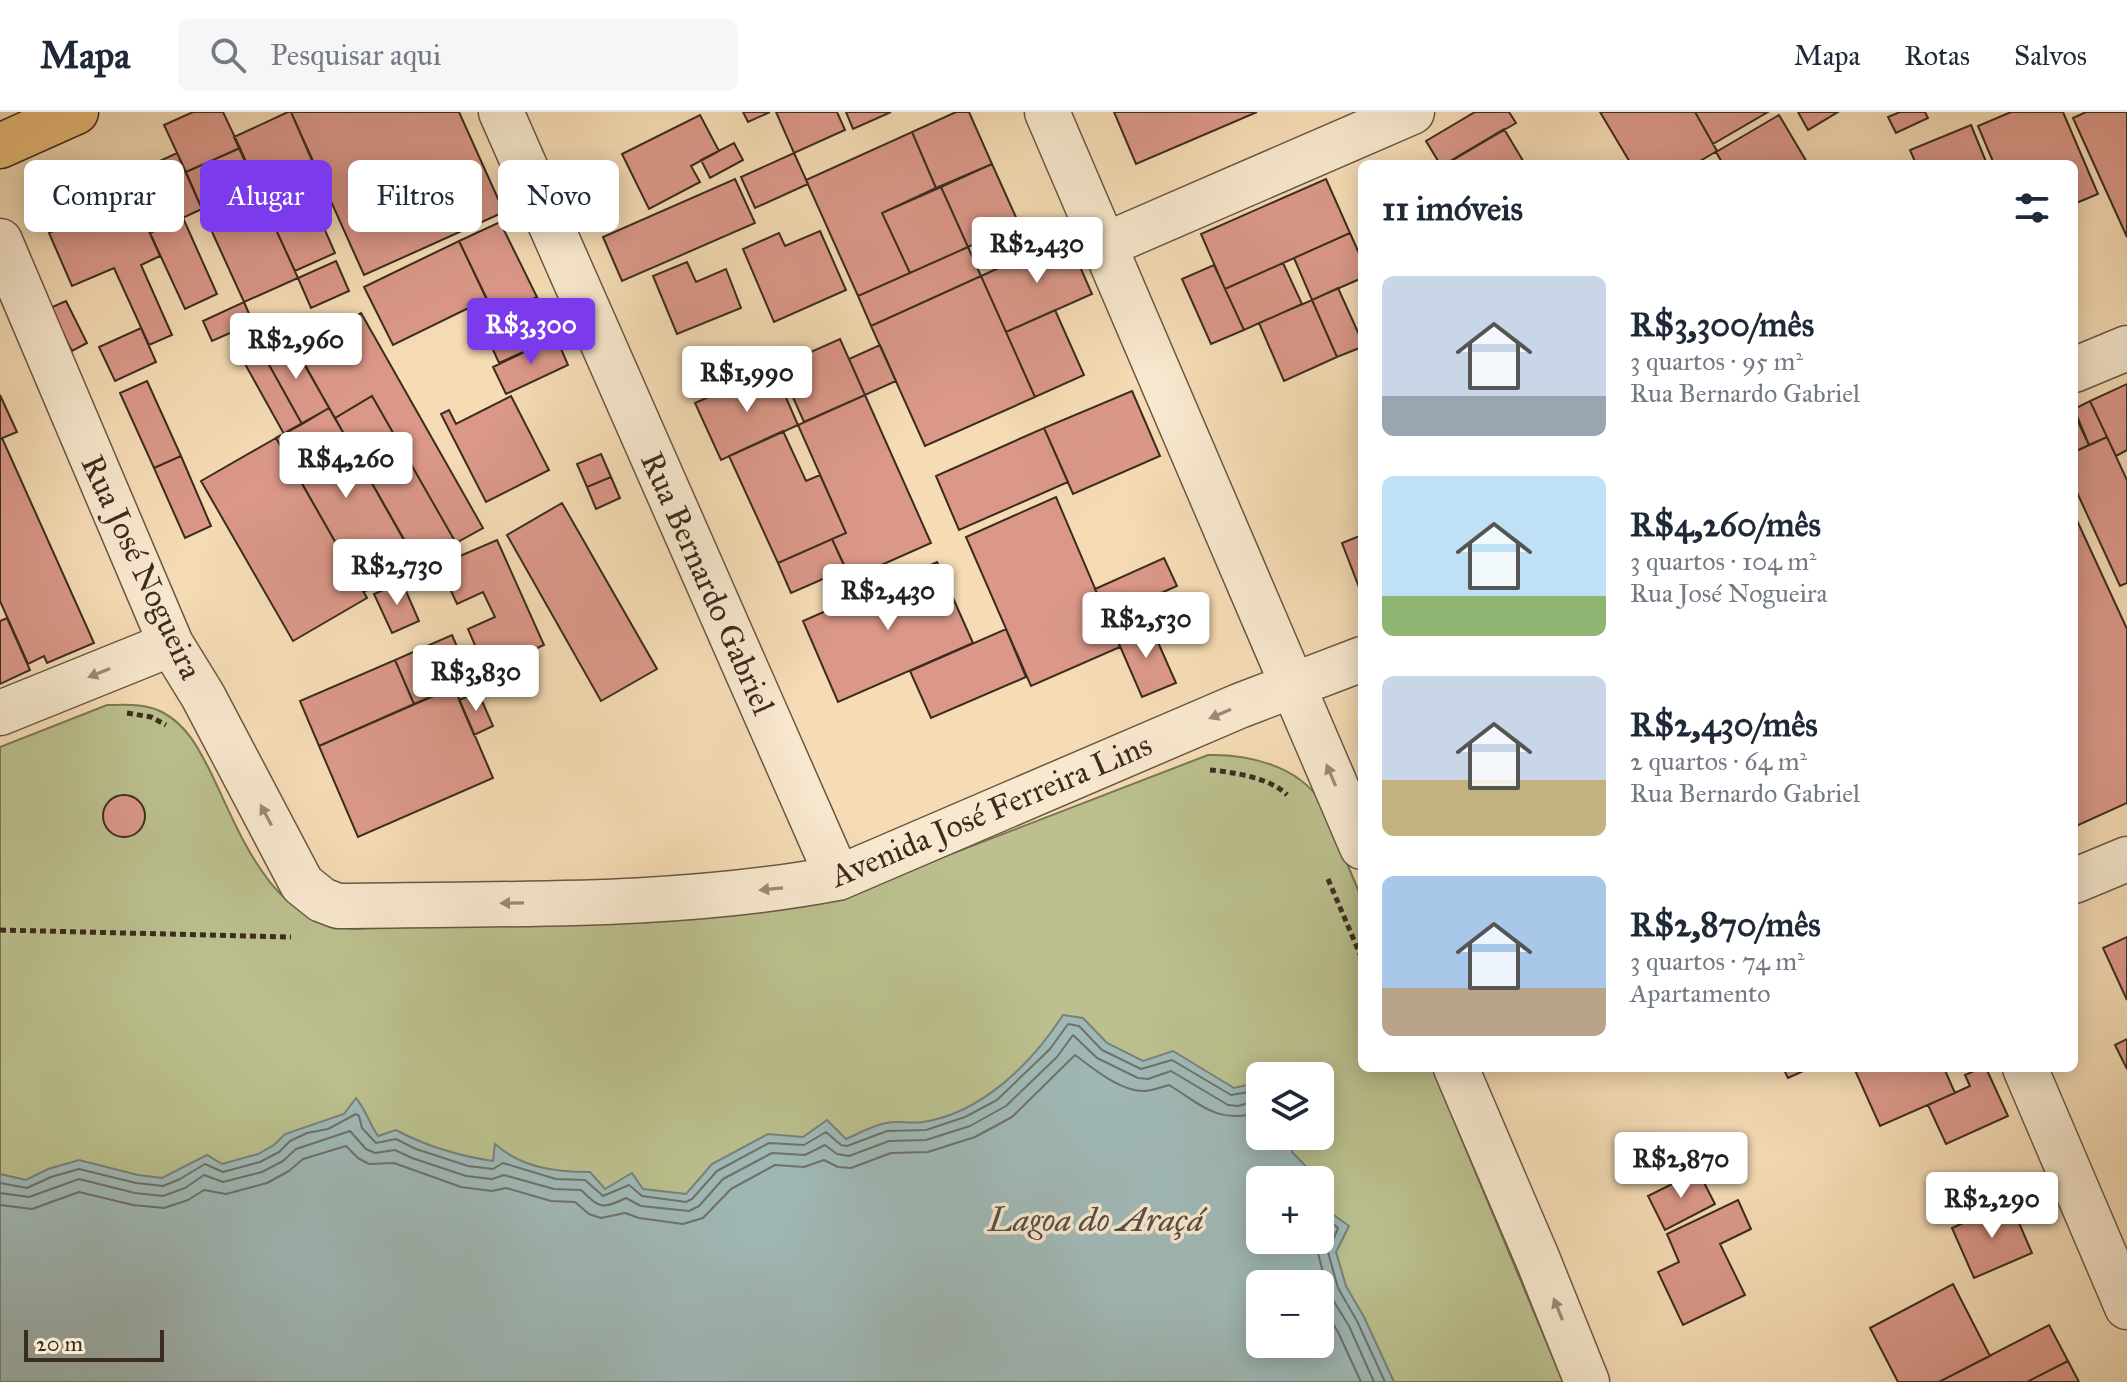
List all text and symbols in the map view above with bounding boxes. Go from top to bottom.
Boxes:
search box [178,19,738,91]
text: Mapa [40,32,130,78]
icon: search [206,33,250,77]
text: Pesquisar aqui [270,37,441,73]
text: Mapa [1794,38,1860,73]
text: Rotas [1904,38,1970,73]
text: Salvos [2014,38,2087,73]
chip: Comprar [24,160,184,232]
chip: Alugar [200,160,332,232]
chip: Filtros [348,160,482,232]
chip: Novo [498,160,619,232]
icon: filters [2010,186,2054,230]
text: 11 imóveis [1382,188,1523,229]
pin: R$2,430 [963,217,1111,285]
text: R$2,430 [990,227,1084,259]
pin: R$3,300 [457,298,605,366]
text: R$3,300/mês [1630,304,1814,345]
text: R$3,300 [485,308,577,340]
icon: home [1446,308,1542,404]
pin: R$2,960 [222,313,370,381]
text: R$2,960 [248,323,344,355]
text: 3 quartos · 95 m² [1630,345,1803,377]
pin: R$1,990 [673,346,821,414]
text: R$1,990 [700,356,794,388]
text: Rua Bernardo Gabriel [1630,377,1860,409]
pin: R$4,260 [272,432,420,500]
text: R$4,260 [298,442,394,474]
street label: Rua Bernardo Gabriel [632,446,783,721]
street label: Rua José Nogueira [72,449,211,686]
text: R$4,260/mês [1630,504,1821,545]
icon: home [1446,508,1542,604]
pin: R$2,730 [323,539,471,607]
text: 3 quartos · 104 m² [1630,545,1817,577]
text: R$2,730 [351,549,443,581]
pin: R$2,430 [814,564,962,632]
text: R$2,430 [841,574,935,606]
text: Rua José Nogueira [1630,577,1828,609]
pin: R$2,530 [1072,592,1220,660]
text: R$2,530 [1100,602,1192,634]
pin: R$3,830 [402,645,550,713]
text: R$3,830 [431,655,521,687]
one-way arrow [87,667,111,680]
text: R$2,430/mês [1630,704,1818,745]
one-way arrow [1209,708,1232,721]
icon: home [1446,708,1542,804]
street label: Avenida José Ferreira Lins [823,725,1158,897]
text: 2 quartos · 64 m² [1630,745,1807,777]
one-way arrow [1325,763,1338,787]
text: Rua Bernardo Gabriel [1630,777,1860,809]
one-way arrow [259,803,272,826]
one-way arrow [758,882,783,895]
one-way arrow [499,897,524,909]
text: R$2,870/mês [1630,904,1821,945]
icon: home [1446,908,1542,1004]
text: 3 quartos · 74 m² [1630,945,1805,977]
text: Apartamento [1630,977,1771,1009]
map controls [1246,1062,1334,1358]
button: layers [1246,1062,1334,1150]
pin: R$2,870 [1607,1132,1755,1200]
text: R$2,870 [1633,1142,1729,1174]
button: + [1246,1166,1334,1254]
pin: R$2,290 [1918,1172,2066,1240]
text: R$2,290 [1944,1182,2040,1214]
water label: Lagoa do Araçá [986,1199,1208,1240]
button: − [1246,1270,1334,1358]
one-way arrow [1551,1297,1564,1321]
scale bar [24,1326,164,1362]
text: 20 m [36,1330,83,1357]

